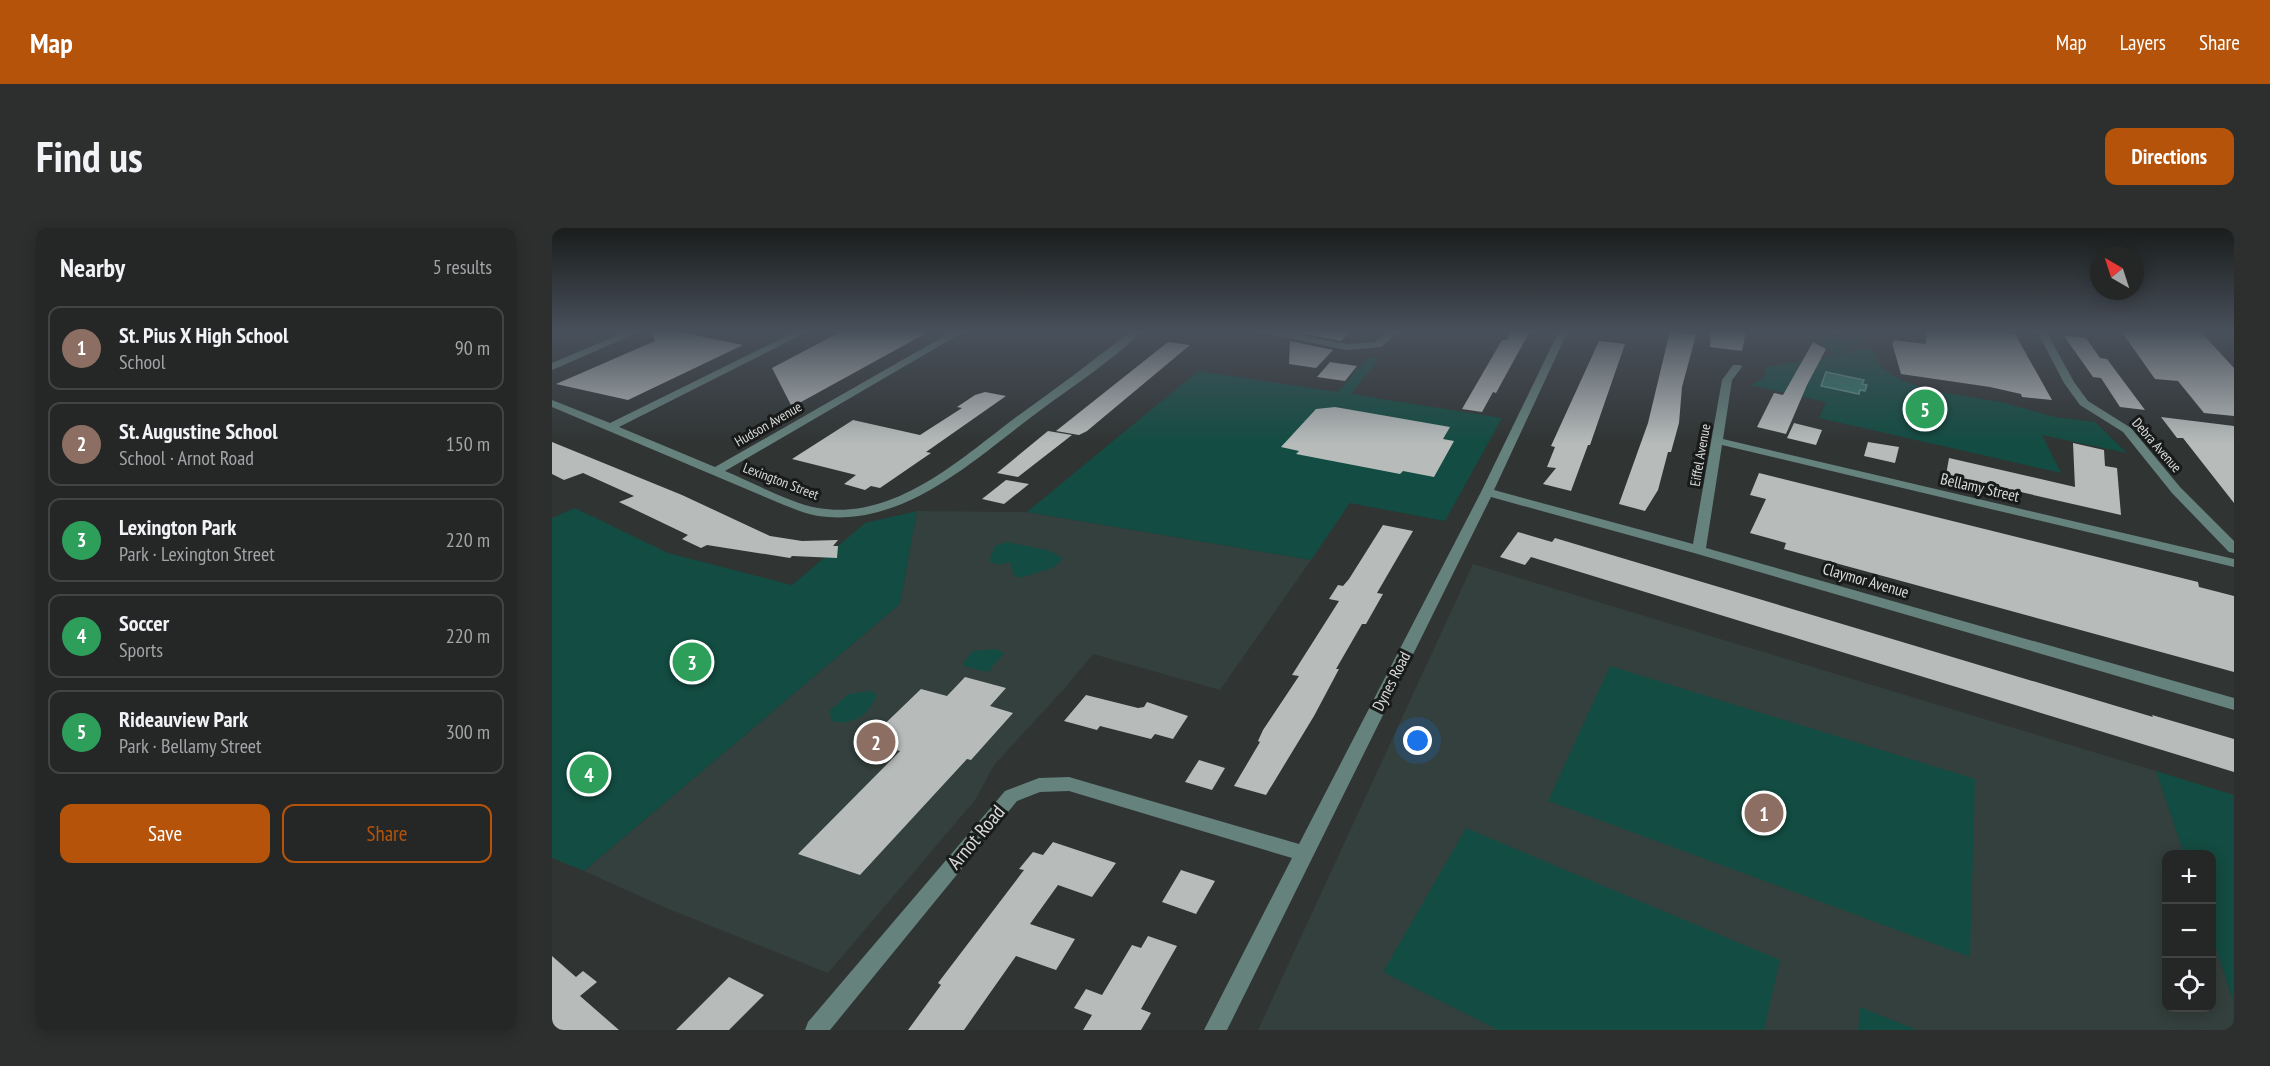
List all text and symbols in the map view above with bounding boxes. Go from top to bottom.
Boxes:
text: Map [30,24,73,61]
text: Map [2056,29,2087,56]
text: Layers [2120,29,2166,56]
text: Share [2199,29,2240,56]
button: Directions [2105,128,2234,185]
text: Find us [36,129,143,184]
north arrow [2090,246,2144,300]
text: Nearby [60,251,125,284]
text: 5 results [433,254,492,280]
text: St. Pius X High School [119,321,288,349]
text: 1 [77,335,86,361]
text: 90 m [455,335,490,361]
text: School [119,349,165,375]
pin: 5 [1906,386,1944,432]
street label: Hudson Avenue [731,397,805,450]
street label: Debra Avenue [2128,414,2186,476]
text: St. Augustine School [119,417,278,445]
street label: Eiffel Avenue [1686,422,1714,488]
text: 2 [77,431,86,457]
text: 150 m [446,431,490,457]
text: School · Arnot Road [119,445,254,471]
street label: Lexington Street [741,458,822,504]
street label: Bellamy Street [1939,468,2022,506]
text: Lexington Park [119,513,236,541]
text: 3 [77,527,86,553]
text: 220 m [446,527,490,553]
text: Park · Lexington Street [119,541,275,567]
street label: Claymor Avenue [1821,558,1911,602]
text: Soccer [119,609,169,637]
text: 4 [77,623,86,649]
text: 220 m [446,623,490,649]
text: Sports [119,637,163,663]
pin: 3 [672,640,712,684]
street label: Dynes Road [1368,648,1414,714]
text: Rideauview Park [119,705,248,733]
text: 5 [77,719,86,745]
text: 300 m [446,719,490,745]
pin: 2 [856,720,896,764]
your location [1403,726,1432,755]
text: Park · Bellamy Street [119,733,262,759]
pin: 4 [570,752,609,796]
pin: 1 [1744,790,1784,836]
street label: Arnot Road [942,799,1010,875]
button: Save [60,804,270,863]
button: Share [282,804,492,863]
map controls [2162,850,2216,1012]
button: + [2162,850,2216,904]
button: − [2162,904,2216,958]
button: locate [2162,958,2216,1012]

